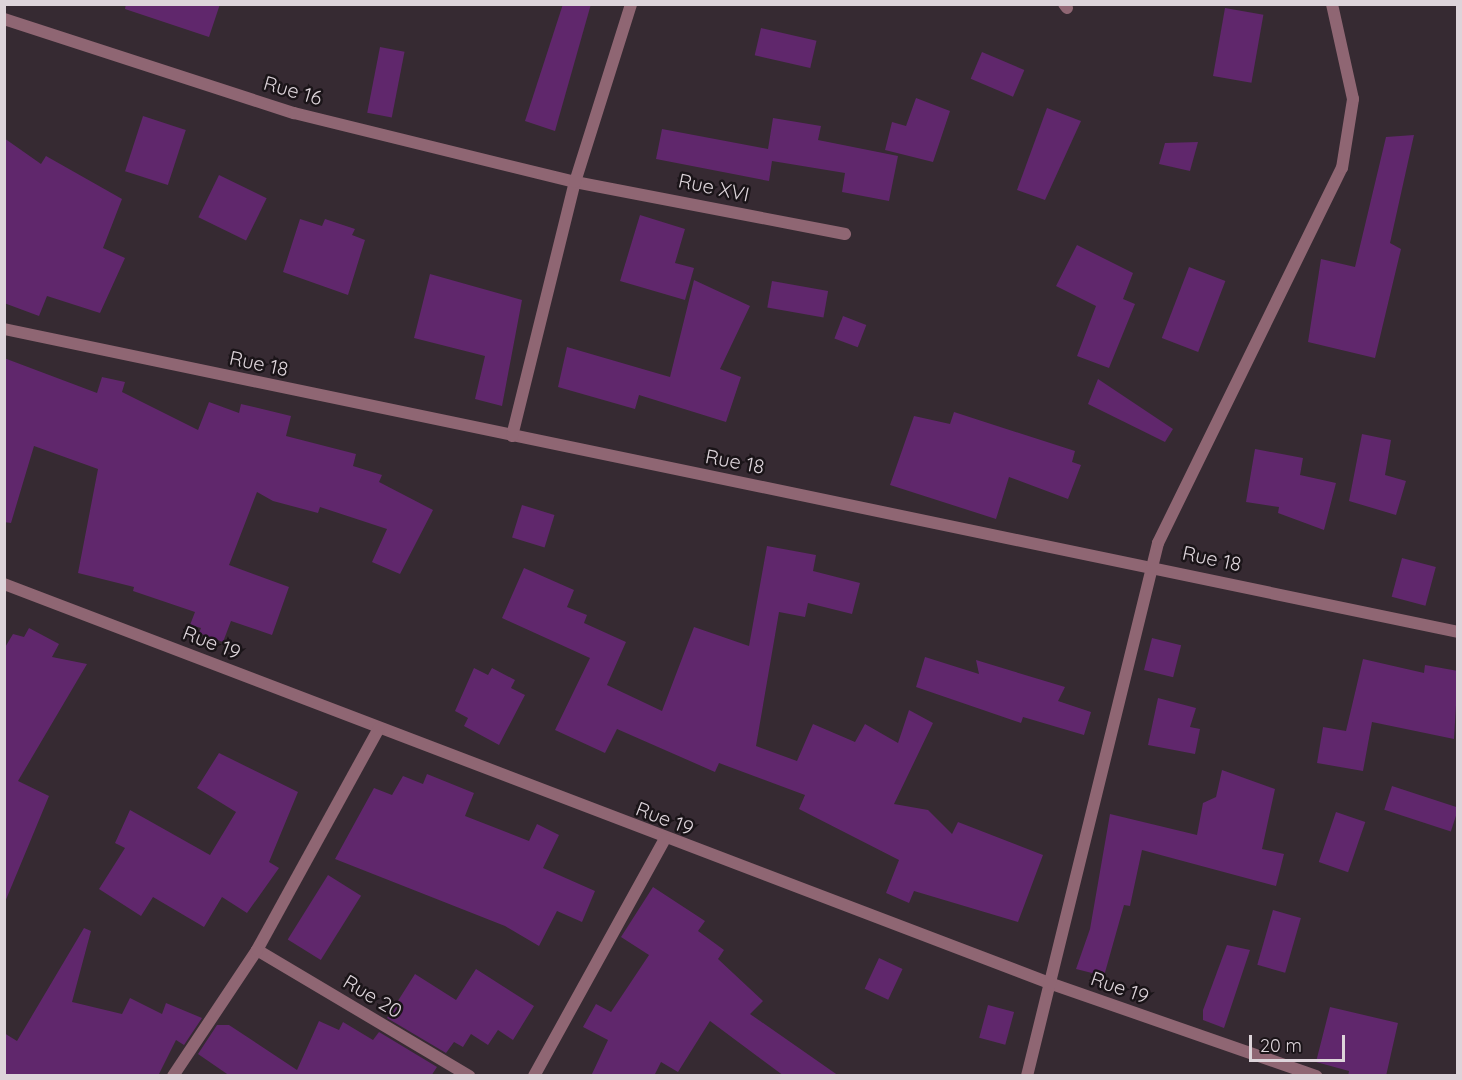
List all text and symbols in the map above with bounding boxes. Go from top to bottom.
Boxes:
street label: Rue 16 [261,70,325,110]
street label: Rue XVI [676,168,752,206]
street label: Rue 18 [227,345,291,381]
street label: Rue 18 [703,444,767,478]
street label: Rue 18 [1180,540,1244,576]
street label: Rue 19 [180,620,244,664]
street label: Rue 19 [633,796,697,840]
street label: Rue 19 [1088,966,1152,1008]
street label: Rue 20 [339,969,407,1023]
scale bar [1252,1023,1348,1061]
text: 20 m [1260,1034,1302,1057]

